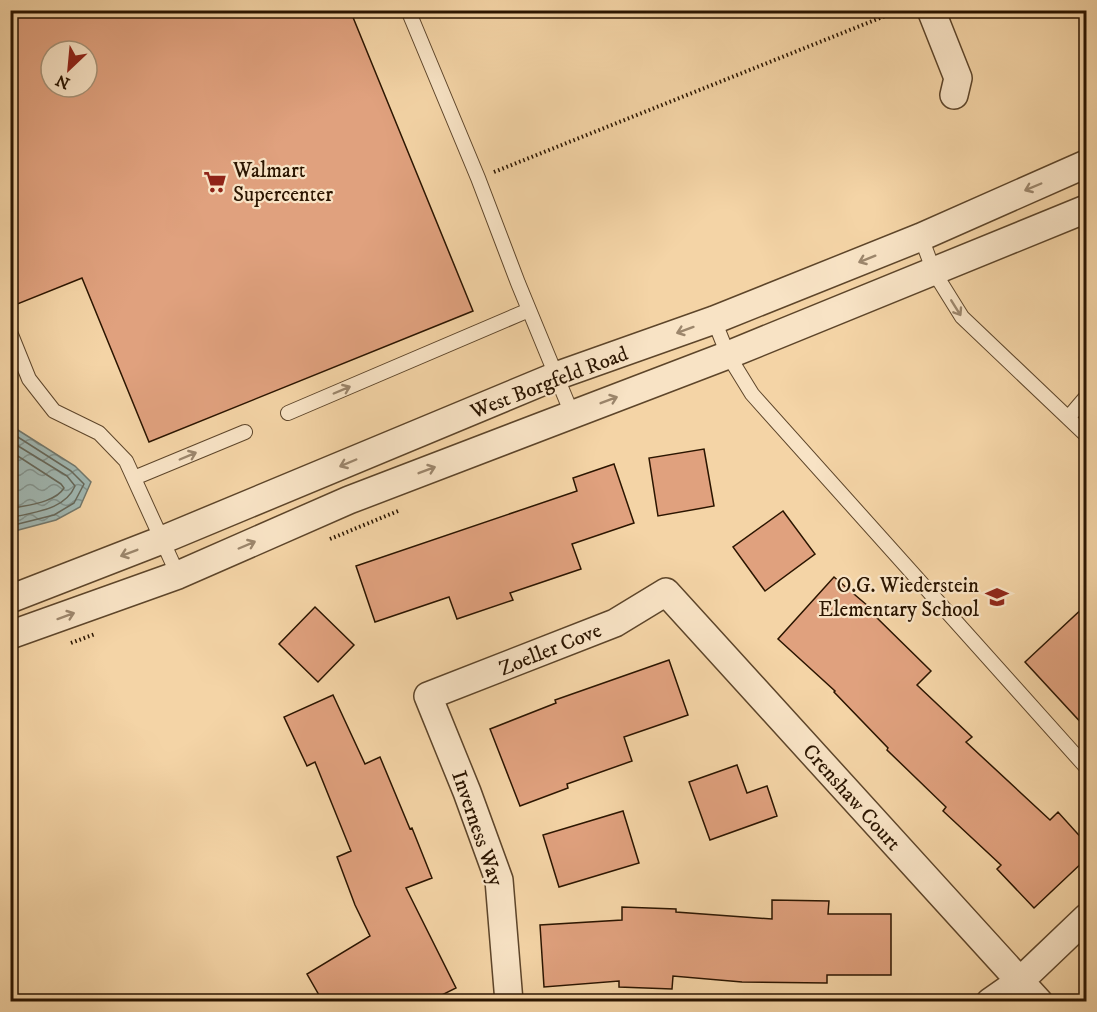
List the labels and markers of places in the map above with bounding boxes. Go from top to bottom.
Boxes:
place label: Walmart Supercenter [232,158,333,208]
supermarket icon: Walmart Supercenter [202,169,228,195]
place label: O.G. Wiederstein Elementary School [818,573,980,623]
school or university icon: O.G. Wiederstein Elementary School [984,584,1010,610]

